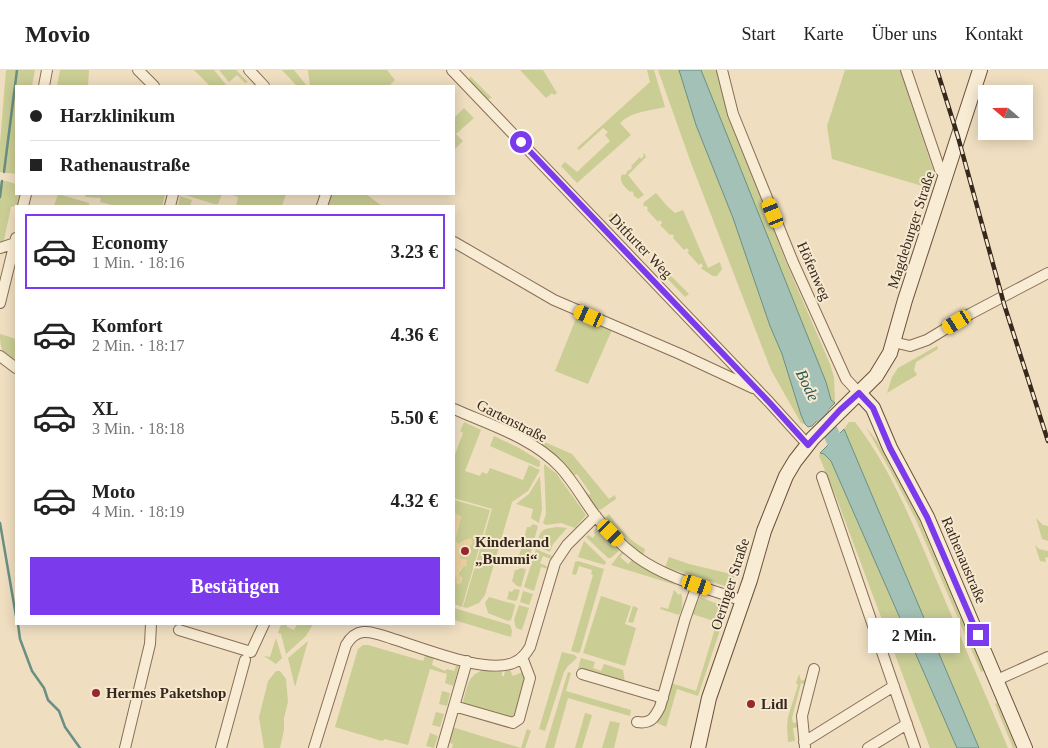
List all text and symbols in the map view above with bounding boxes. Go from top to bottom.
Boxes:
text: Movio [25,21,90,47]
text: Start [742,24,776,44]
text: Karte [804,24,844,44]
text: Über uns [872,24,937,44]
text: Kontakt [965,24,1023,44]
north arrow [978,85,1032,140]
map controls [978,85,1033,140]
text: Harzklinikum [60,105,175,126]
route start [510,131,532,153]
text: Rathenaustraße [60,154,190,175]
street label: Magdeburger Straße [884,169,938,291]
car [760,196,785,230]
street label: Ditfurter Weg [606,211,676,282]
icon: car [32,229,77,274]
text: Economy [92,232,168,253]
street label: Höfenweg [794,239,834,303]
text: 3.23 € [391,241,438,262]
text: 1 Min. · 18:16 [92,254,184,271]
car [572,303,605,329]
car [940,308,973,336]
icon: car [32,312,77,357]
text: Komfort [92,315,163,336]
text: 4.36 € [391,324,438,345]
text: 2 Min. · 18:17 [92,337,184,354]
water label: Bode [793,367,822,404]
icon: car [32,395,77,440]
street label: Gartenstraße [474,396,550,446]
text: XL [92,398,118,419]
text: 5.50 € [391,407,438,428]
text: 3 Min. · 18:18 [92,420,184,437]
icon: car [32,478,77,523]
text: Moto [92,481,135,502]
text: 4.32 € [391,490,438,511]
text: 4 Min. · 18:19 [92,503,184,520]
street label: Rathenaustraße [939,514,990,606]
car [595,517,626,549]
place label: Kinderland „Bummi“ [475,534,550,567]
street label: Oeringer Straße [708,536,752,632]
marker: Kinderland „Bummi“ [459,545,471,557]
button: Bestätigen [30,557,440,615]
car [680,573,713,597]
callout: 2 Min. [868,618,960,652]
route end [967,624,989,646]
text: 2 Min. [892,627,936,644]
place label: Hermes Paketshop [106,685,226,701]
marker: Hermes Paketshop [90,687,102,699]
place label: Lidl [761,696,788,712]
marker: Lidl [745,698,757,710]

